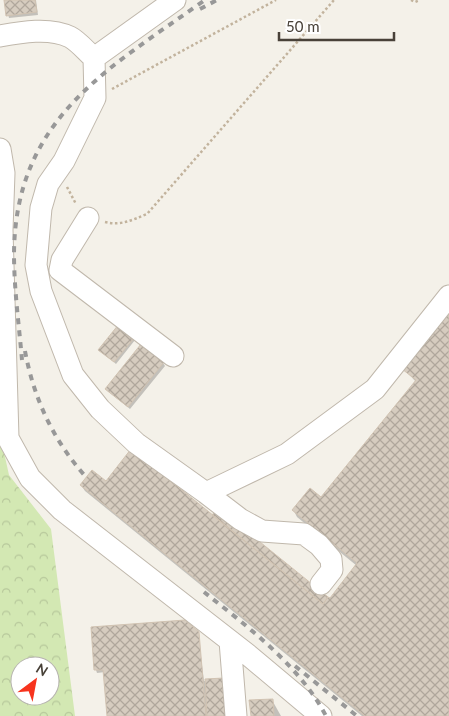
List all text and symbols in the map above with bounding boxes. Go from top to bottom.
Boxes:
scale bar [279,10,394,42]
text: 50 m [286,17,320,35]
north arrow [10,656,60,706]
text: N [33,659,51,680]

